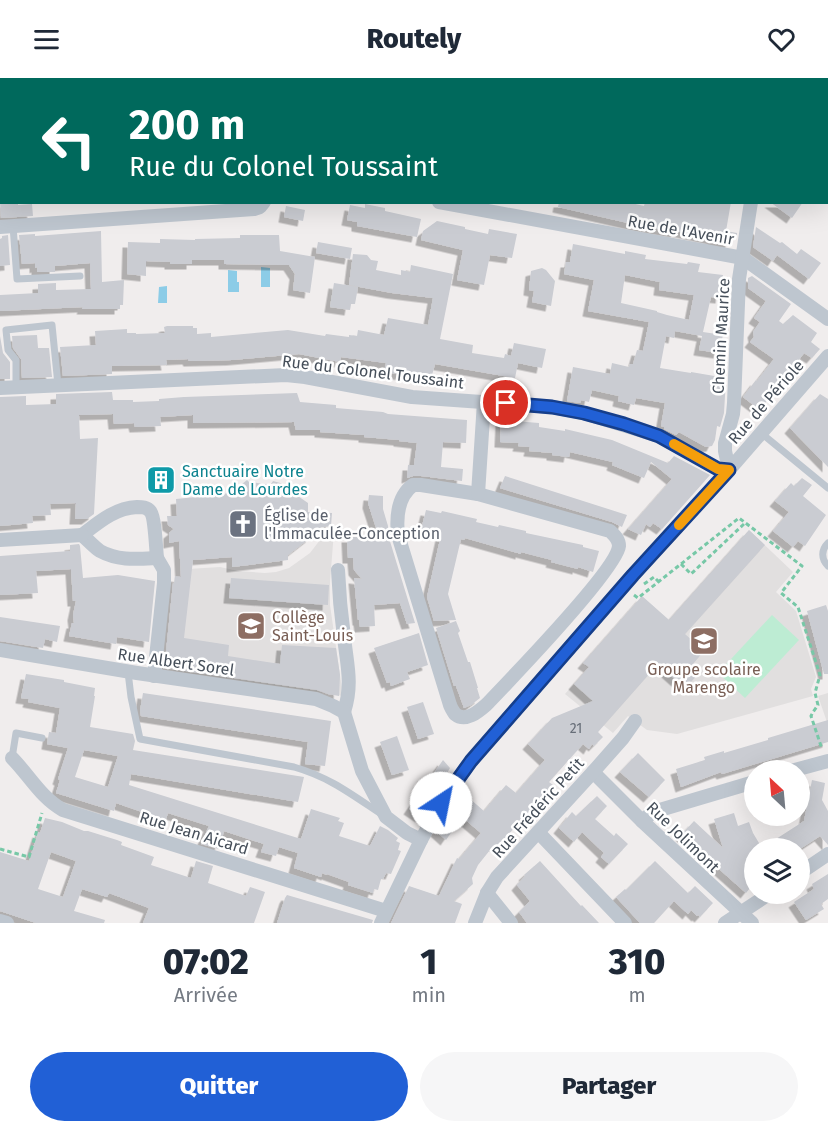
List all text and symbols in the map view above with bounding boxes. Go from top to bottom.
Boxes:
icon: menu [30,23,63,56]
text: Routely [367,23,461,55]
icon: heart [765,23,798,56]
text: 200 m [129,100,245,150]
icon: left [30,102,108,180]
text: Rue du Colonel Toussaint [129,151,438,183]
street label: Rue de l'Avenir [626,211,736,249]
street label: Chemin Maurice [708,278,734,394]
street label: Rue du Colonel Toussaint [281,351,465,393]
street label: Rue de Périole [724,356,808,448]
pin [480,377,531,428]
icon: arrive [489,386,522,419]
place label: Sanctuaire Notre Dame de Lourdes [182,462,308,499]
building icon: Sanctuaire Notre Dame de Lourdes [145,464,177,496]
place label: Église de l'Immaculée-Conception [264,505,440,543]
church icon: Église de l'Immaculée-Conception [227,508,259,540]
place label: Collège Saint-Louis [272,608,353,645]
school or university icon: Collège Saint-Louis [235,610,267,642]
school or university icon: Groupe scolaire Marengo [688,625,720,657]
street label: Rue Albert Sorel [117,644,236,680]
place label: Groupe scolaire Marengo [647,660,761,697]
house number: 21 [570,720,582,737]
street label: Rue Frédéric Petit [488,754,588,862]
north arrow [744,760,810,826]
map controls [744,760,810,904]
position arrow [409,771,473,835]
street label: Rue Jolimont [643,798,723,876]
street label: Rue Jean Aicard [137,807,251,859]
button: layers [744,838,810,904]
text: 07:02 [163,940,249,984]
text: 1 [420,940,437,984]
text: 310 [609,940,665,984]
text: Arrivée [174,983,238,1007]
text: min [412,983,446,1007]
text: m [628,983,646,1007]
button: Quitter [30,1052,408,1121]
button: Partager [420,1052,798,1121]

